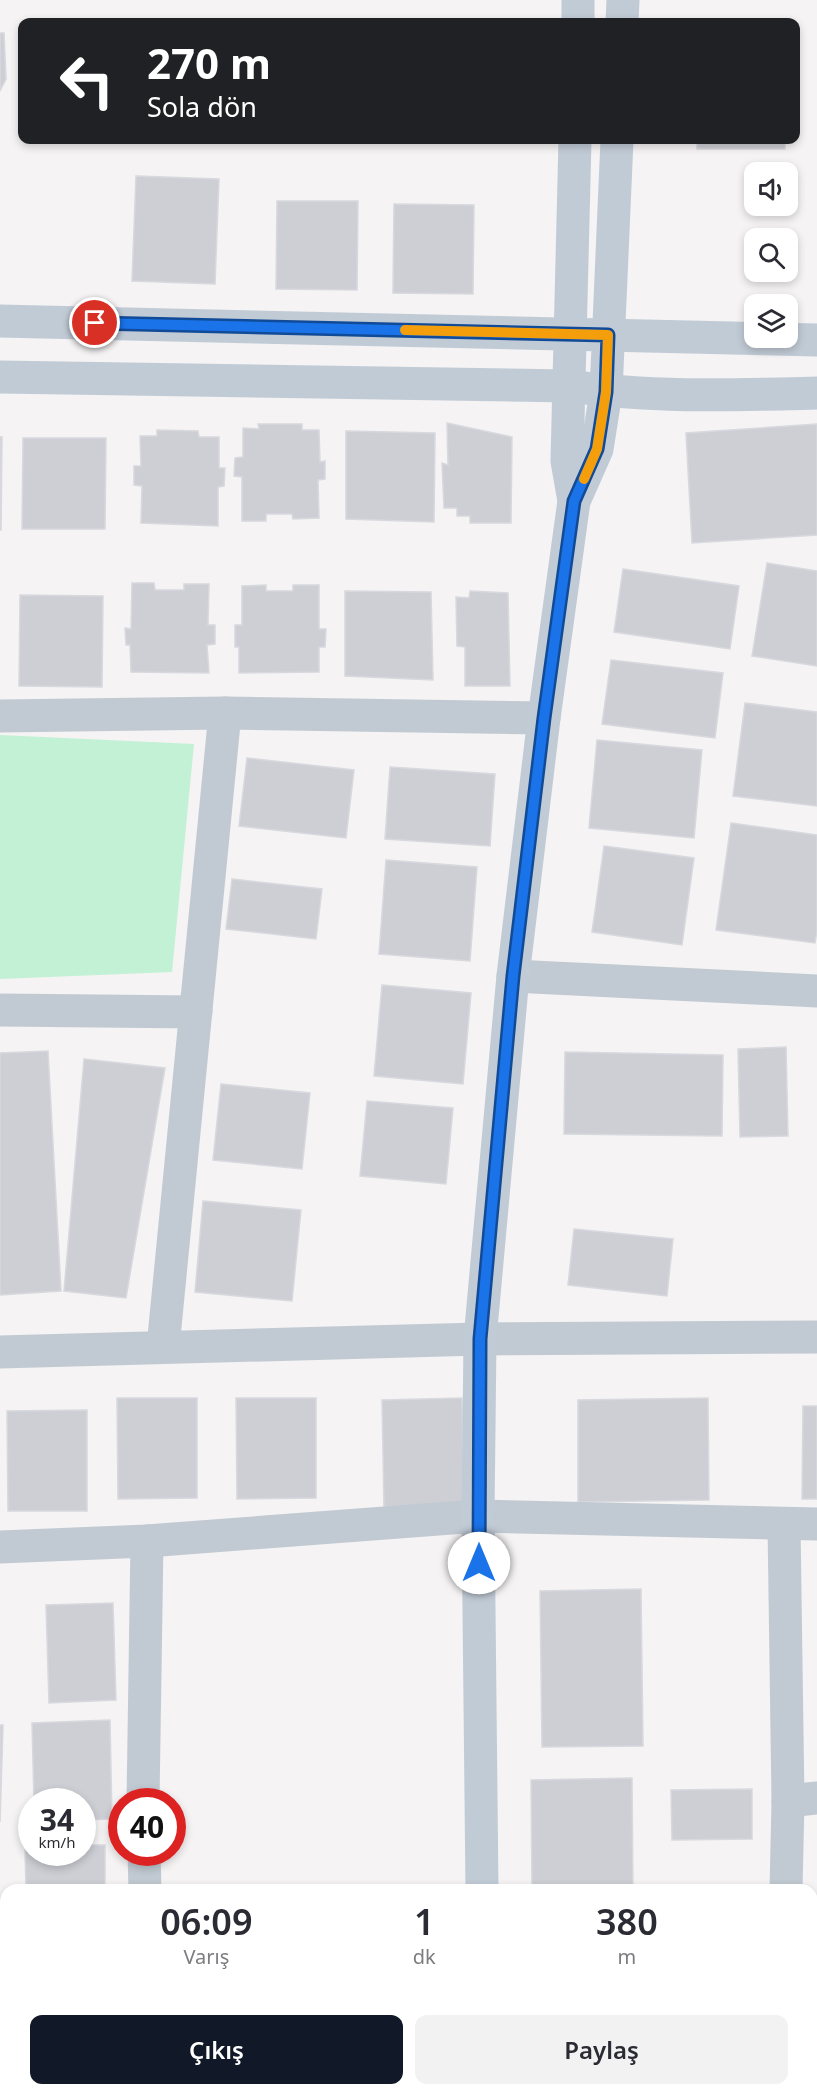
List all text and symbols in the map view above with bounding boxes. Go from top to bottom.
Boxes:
text: 270 m [147,34,271,91]
icon: left [48,42,126,120]
text: Sola dön [147,88,257,125]
map controls [744,162,798,348]
button: sound [744,162,798,216]
button: search [744,228,798,282]
button: layers [744,294,798,348]
pin [69,297,120,348]
icon: arrive [78,306,111,339]
position arrow [447,1531,511,1595]
speed limit sign: 40 [108,1788,186,1866]
text: 34 [40,1799,74,1840]
text: km/h [39,1832,75,1852]
text: 06:09 [160,1897,253,1946]
text: 1 [414,1897,435,1946]
text: 380 [596,1897,658,1946]
text: Varış [183,1943,229,1970]
text: dk [413,1943,436,1970]
text: m [617,1943,636,1970]
button: Çıkış [30,2015,403,2084]
button: Paylaş [415,2015,788,2084]

